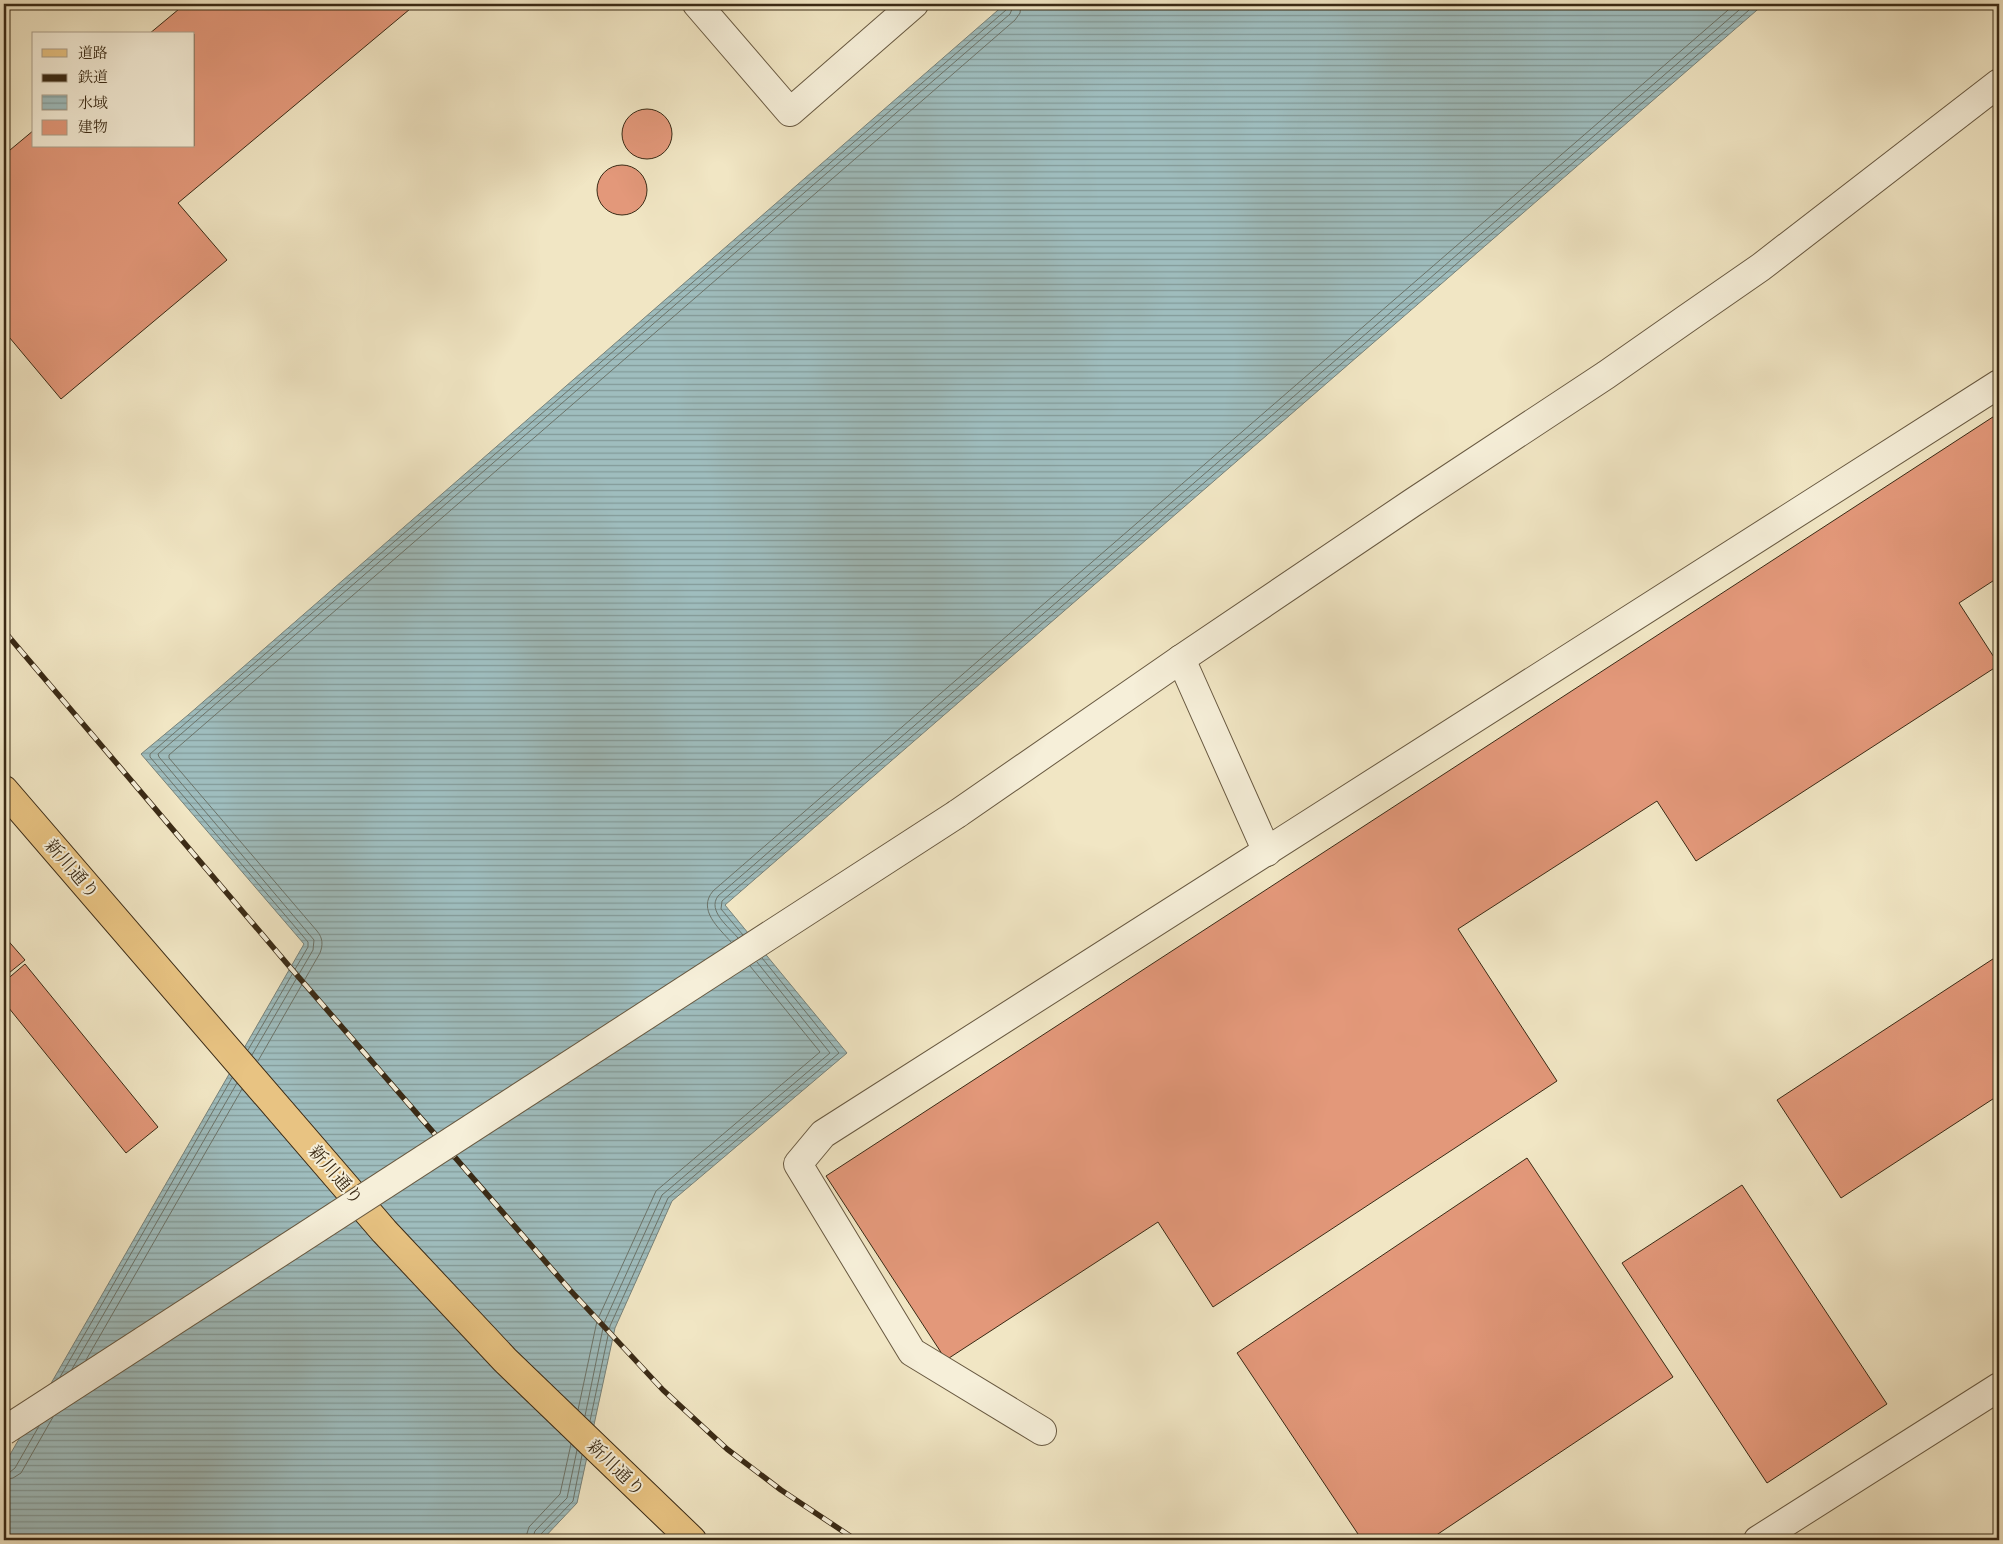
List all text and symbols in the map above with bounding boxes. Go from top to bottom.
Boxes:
legend [32,32,195,148]
text: 道路 [78,44,108,62]
text: 鉄道 [78,68,108,86]
text: 水域 [78,94,108,112]
text: 建物 [78,118,108,136]
street label: 新川通り [40,835,103,903]
street label: 新川通り [304,1141,367,1209]
street label: 新川通り [582,1436,649,1501]

